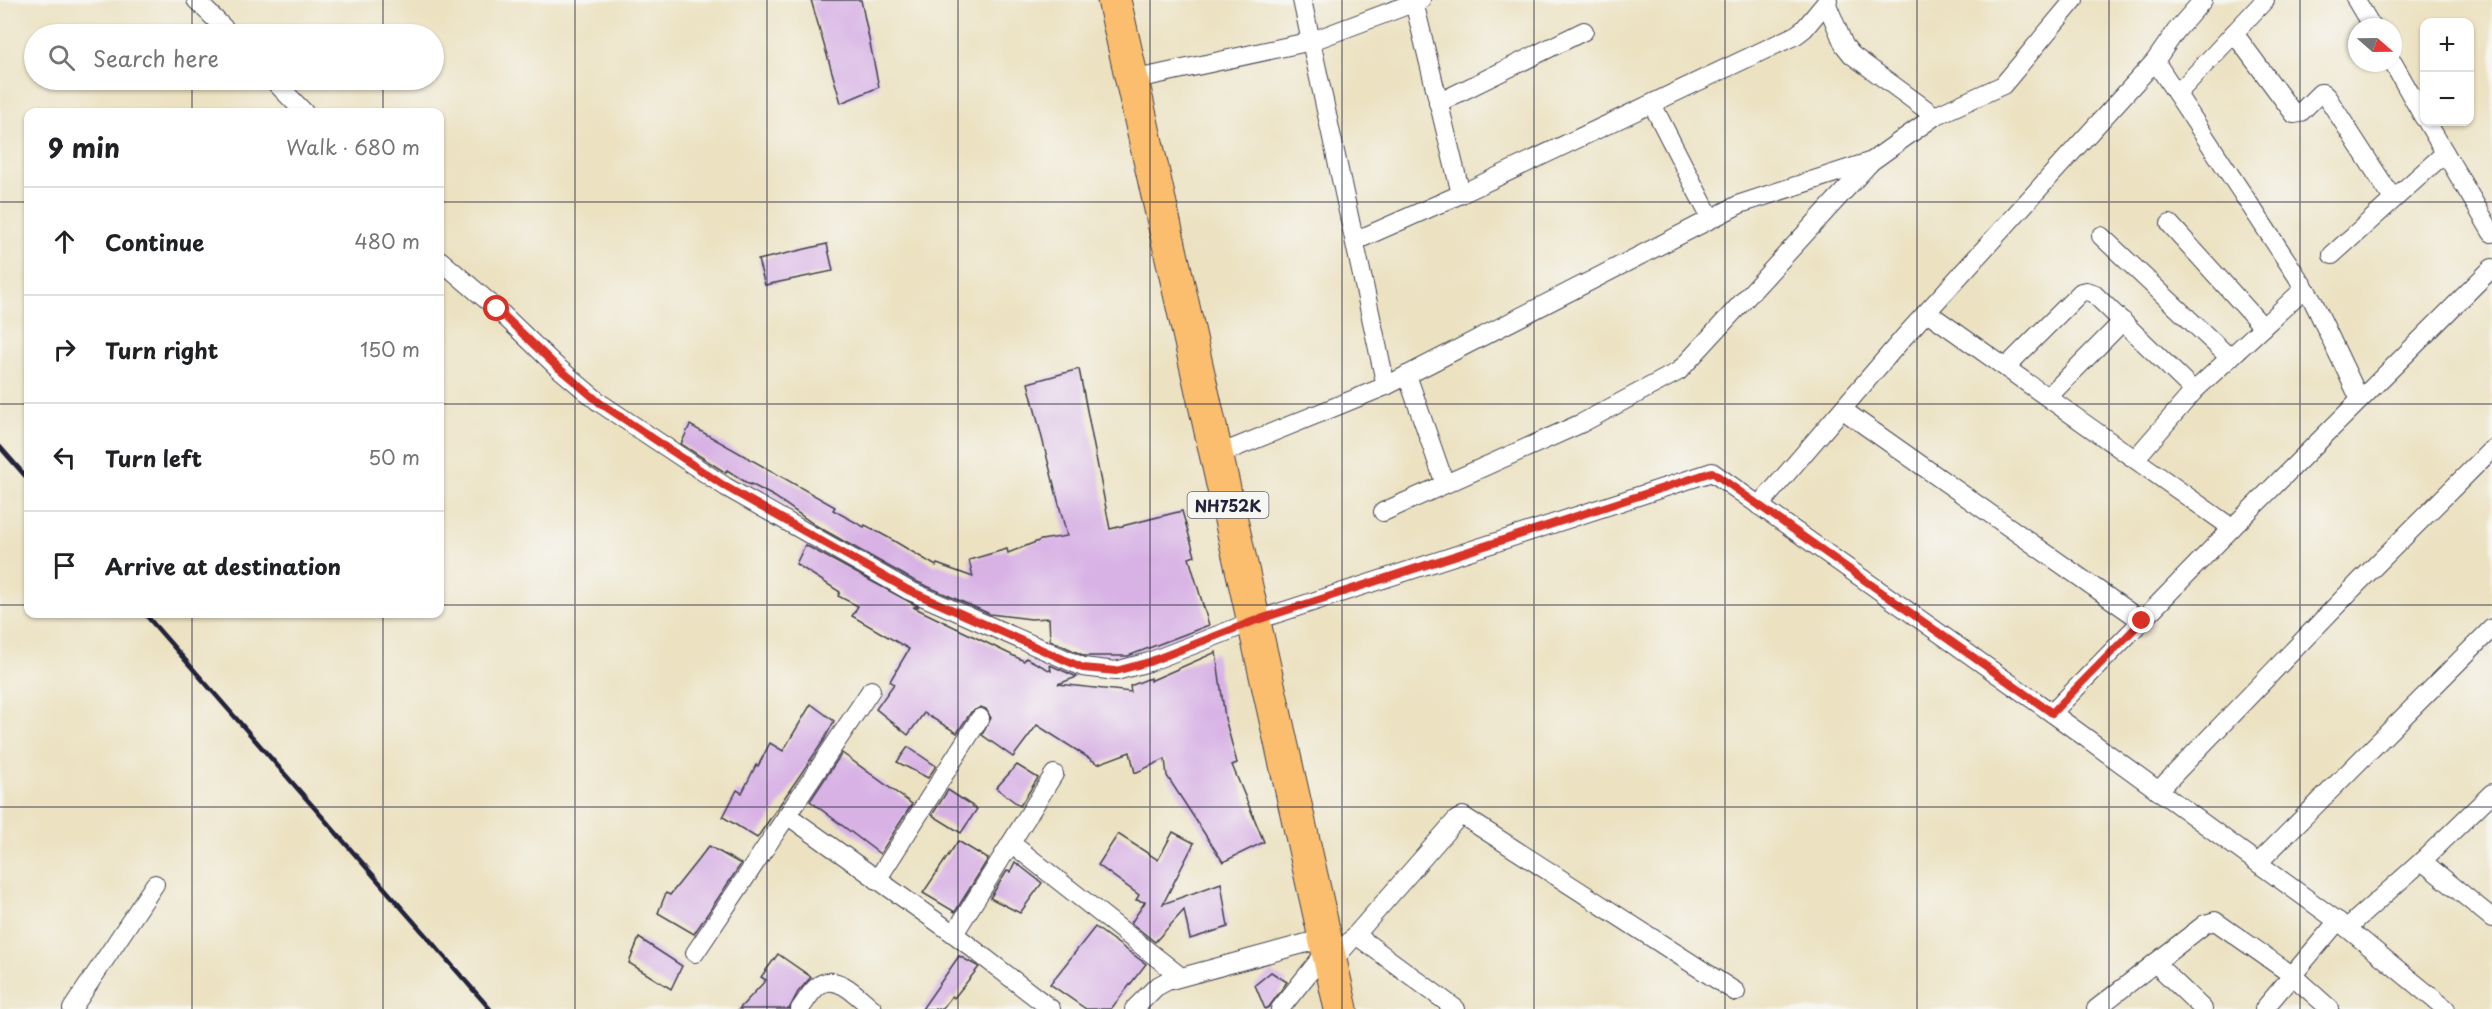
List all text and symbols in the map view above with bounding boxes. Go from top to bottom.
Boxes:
north arrow [2348,18,2402,72]
map controls [2420,18,2474,126]
button: + [2420,18,2474,72]
search box [24,24,444,90]
icon: search [45,41,78,74]
text: Search here [93,41,219,74]
button: − [2420,72,2474,126]
text: 9 min [48,128,120,167]
text: Walk · 680 m [286,132,420,162]
icon: ahead [48,225,81,258]
text: Continue [105,225,204,258]
text: 480 m [355,226,420,256]
route start [483,295,509,321]
icon: right [48,333,81,366]
text: Turn right [105,333,218,366]
text: 150 m [360,334,420,364]
icon: left [48,441,81,474]
text: Turn left [105,441,202,474]
text: 50 m [368,442,420,472]
road number: NH752K [1188,492,1268,518]
icon: arrive [48,549,81,582]
text: Arrive at destination [105,549,341,582]
route end [2128,607,2154,633]

